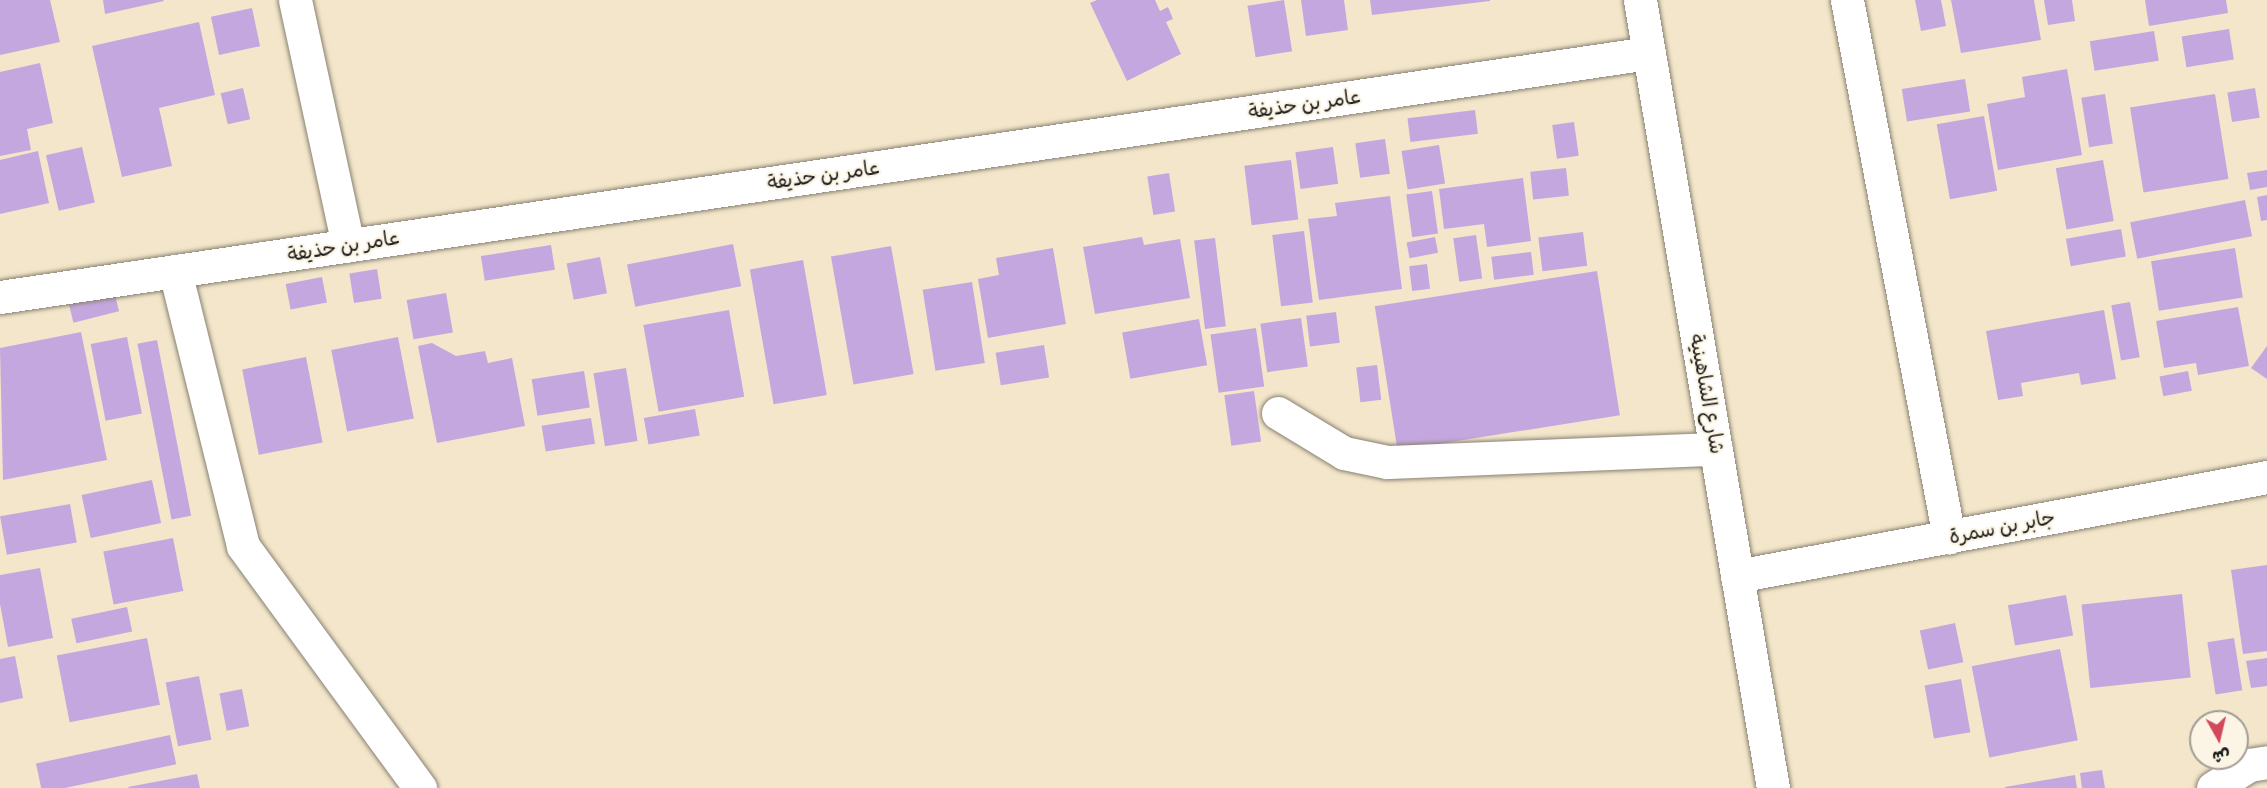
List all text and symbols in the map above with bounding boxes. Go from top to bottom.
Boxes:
street label: عامر بن حذيفة [1247,84,1363,124]
street label: عامر بن حذيفة [766,155,882,195]
street label: عامر بن حذيفة [286,225,402,267]
street label: شارع الشاهينية [1685,332,1729,456]
street label: جابر بن سمرة [1947,505,2057,549]
north arrow [2189,710,2249,770]
text: ش [2211,745,2231,767]

